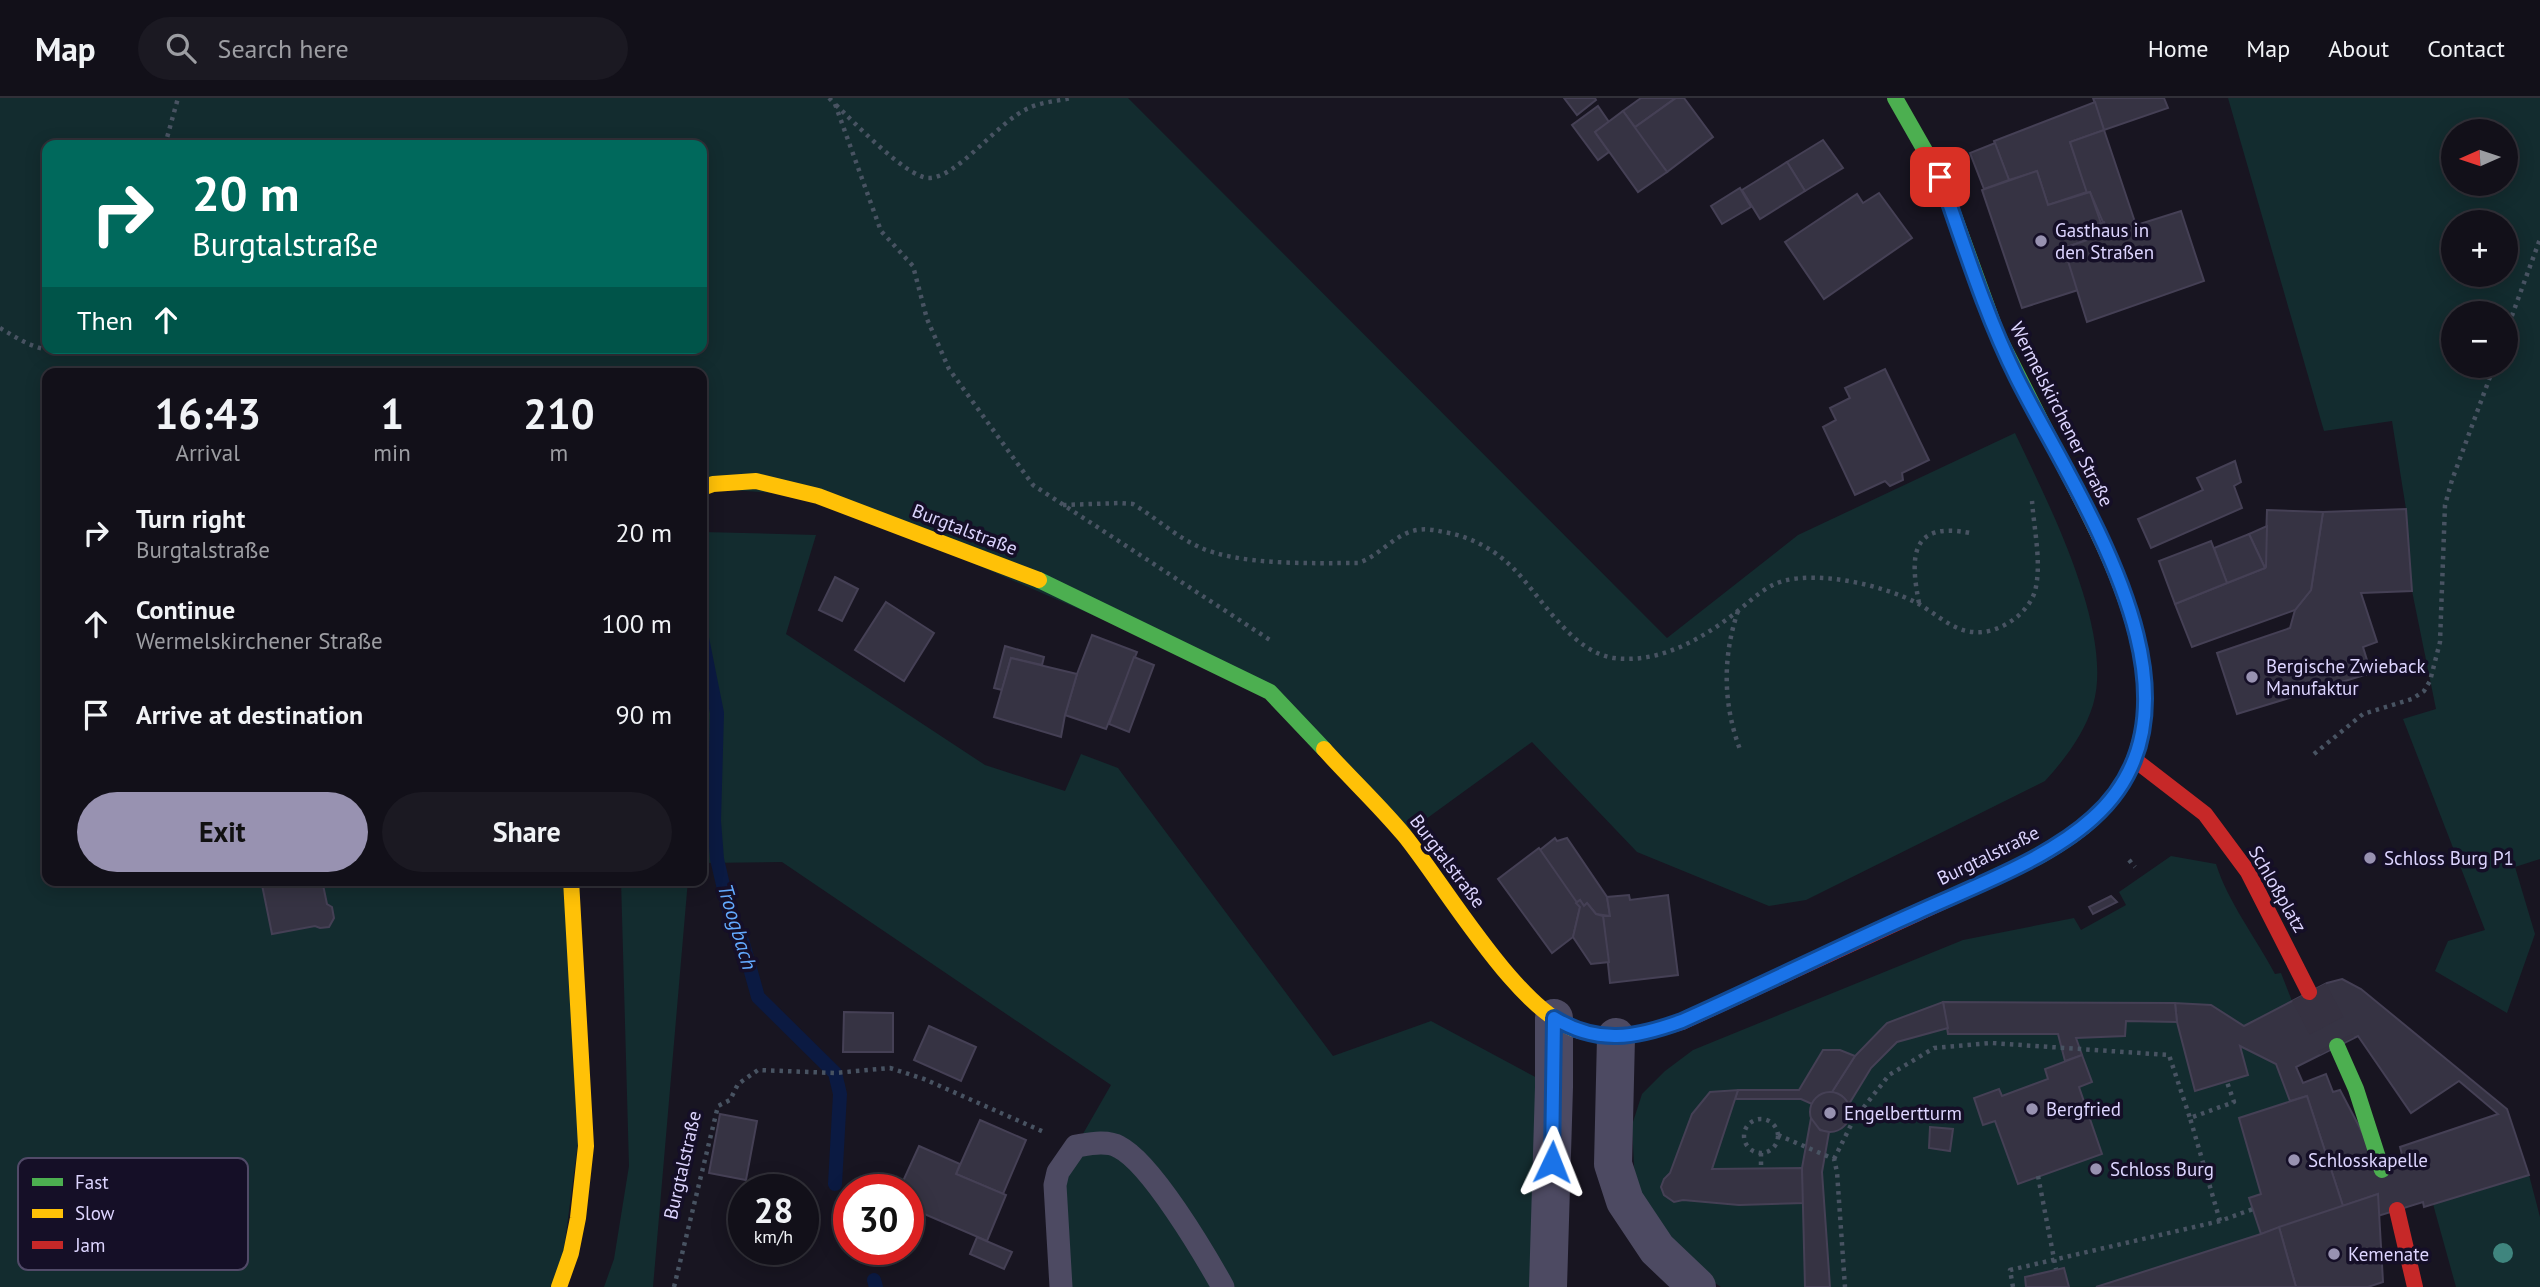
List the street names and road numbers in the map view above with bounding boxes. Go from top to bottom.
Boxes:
street label: Wermelskirchener Straße [2005,318,2119,510]
street label: Burgtalstraße [909,498,1021,560]
street label: Burgtalstraße [1405,810,1491,912]
street label: Burgtalstraße [1933,820,2043,890]
street label: Schloßplatz [2244,841,2312,937]
street label: Burgtalstraße [658,1108,706,1222]

